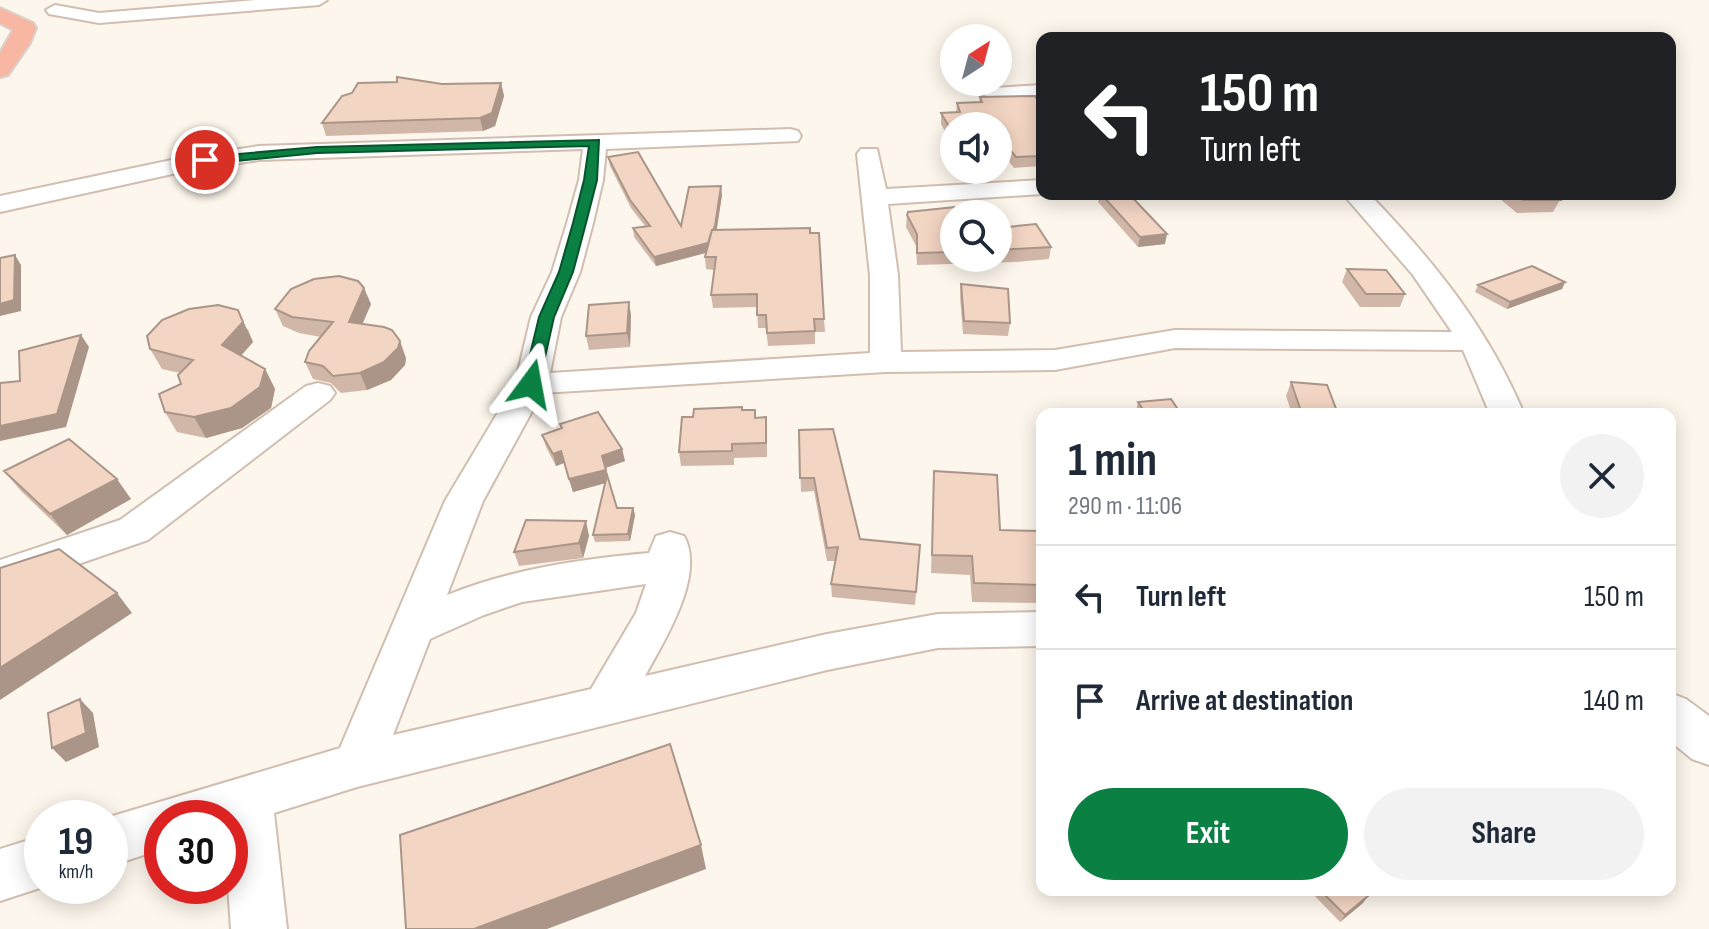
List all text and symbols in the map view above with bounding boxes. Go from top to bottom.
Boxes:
north arrow [940,24,1012,96]
map controls [940,24,1012,272]
text: 150 m [1200,61,1319,128]
icon: left [1068,64,1172,168]
button: sound [940,112,1012,184]
pin [171,126,239,194]
text: Turn left [1200,129,1301,172]
icon: arrive [183,138,227,182]
button: search [940,200,1012,272]
position arrow [489,342,573,426]
text: 1 min [1068,432,1157,489]
button: close [1560,434,1644,518]
text: 290 m · 11:06 [1068,491,1182,522]
icon: left [1068,575,1112,619]
text: Turn left [1136,579,1226,615]
text: 150 m [1584,579,1644,615]
icon: arrive [1068,679,1112,723]
text: Arrive at destination [1136,683,1353,719]
text: 140 m [1584,683,1644,719]
button: Exit [1068,788,1348,880]
button: Share [1364,788,1644,880]
speed limit sign: 30 [144,800,248,904]
text: 19 [59,818,93,866]
text: km/h [59,860,93,884]

